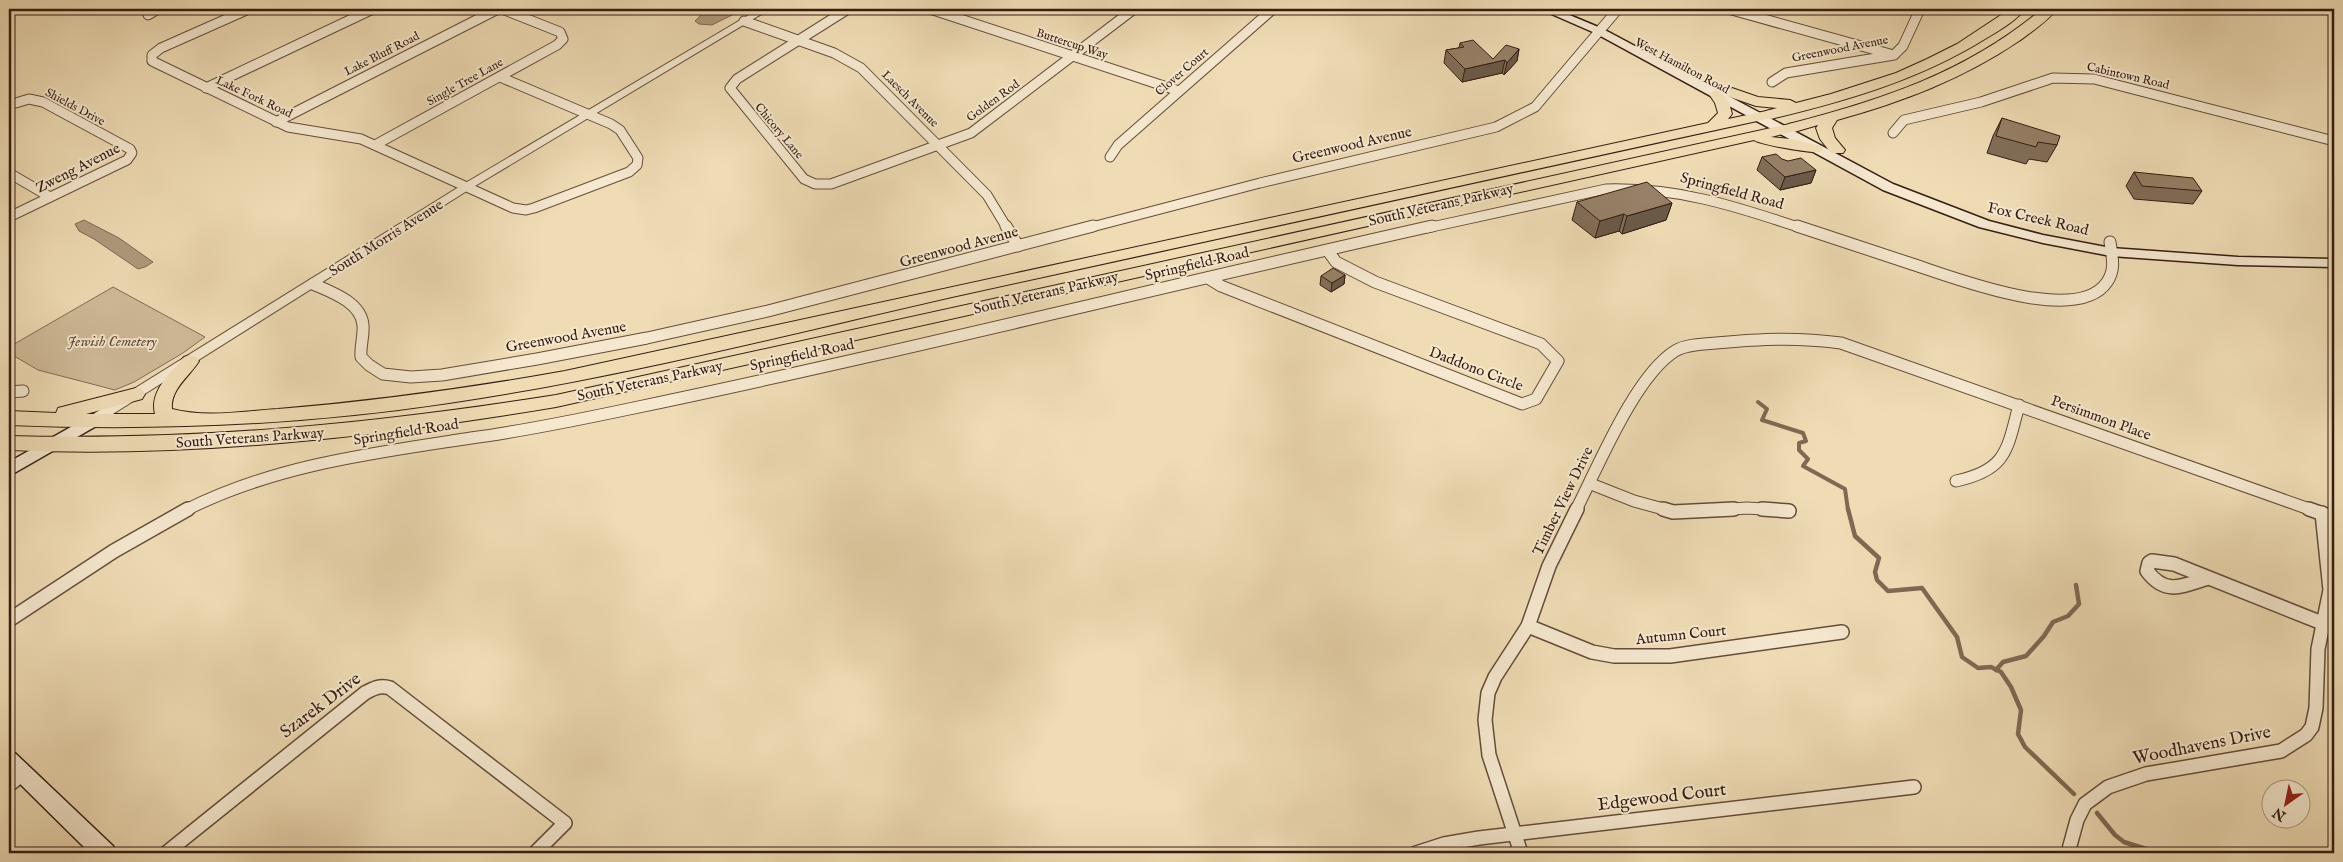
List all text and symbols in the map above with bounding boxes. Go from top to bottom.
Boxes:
street label: Buttercup Way [1034,25,1110,64]
street label: Lake Bluff Road [342,28,423,79]
street label: Greenwood Avenue [1791,32,1890,66]
street label: West Hamilton Road [1632,35,1732,98]
street label: Clover Court [1152,45,1212,99]
street label: Single Tree Lane [424,55,506,109]
street label: Cabintown Road [2085,59,2171,93]
street label: Laesch Avenue [878,67,942,131]
street label: Lake Fork Road [213,73,295,122]
street label: Golden Rod [963,76,1023,125]
street label: Shields Drive [43,85,108,129]
street label: Chicory Lane [751,100,807,162]
street label: Greenwood Avenue [1290,122,1414,168]
street label: Zweng Avenue [33,139,123,197]
street label: Springfield Road [1678,168,1787,214]
street label: South Veterans Parkway [1367,179,1516,231]
street label: South Morris Avenue [325,195,447,281]
street label: Fox Creek Road [1986,198,2091,240]
street label: Greenwood Avenue [898,222,1021,272]
street label: Springfield Road [1143,243,1252,285]
street label: South Veterans Parkway [972,267,1121,319]
street label: Greenwood Avenue [504,317,628,357]
park label: Jewish Cemetery [67,332,157,351]
street label: Springfield Road [748,334,857,375]
street label: Daddono Circle [1426,342,1526,396]
street label: South Veterans Parkway [575,356,725,406]
street label: Persimmon Place [2048,391,2154,445]
street label: Springfield Road [352,414,461,450]
street label: South Veterans Parkway [175,423,325,453]
street label: Timber View Drive [1528,443,1598,559]
street label: Autumn Court [1634,621,1727,649]
street label: Szarek Drive [276,668,366,744]
street label: Woodhavens Drive [2131,721,2273,771]
street label: Edgewood Court [1596,779,1728,817]
north arrow [2260,780,2310,830]
text: N [2269,803,2290,825]

